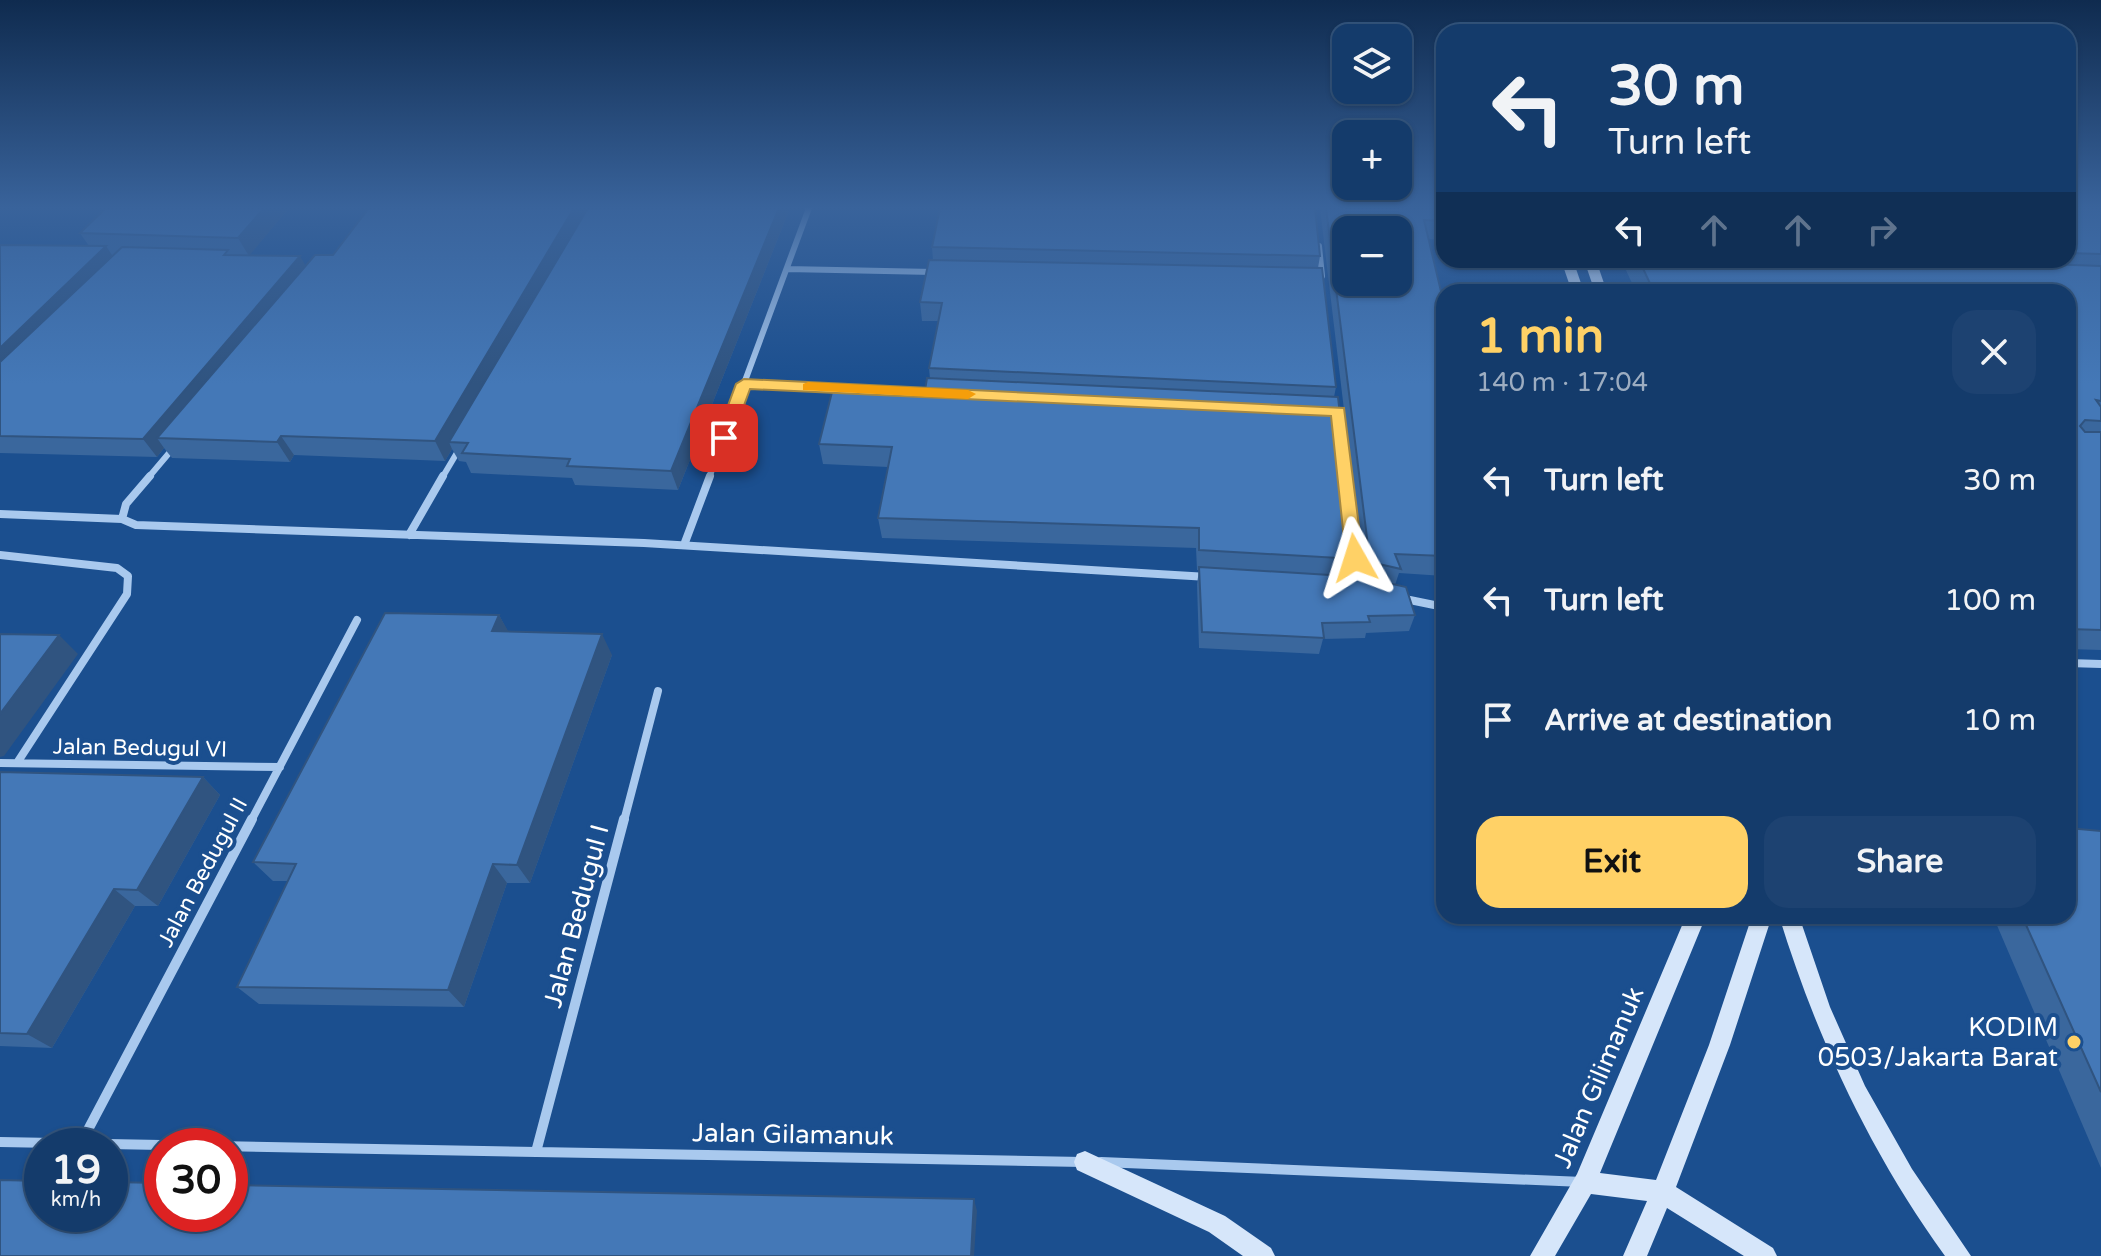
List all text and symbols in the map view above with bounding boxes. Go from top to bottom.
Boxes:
map controls [1332,24,1412,296]
button: layers [1332,24,1412,104]
text: 30 m [1608,53,1744,120]
icon: left [1476,56,1580,160]
button: + [1332,120,1412,200]
text: Turn left [1608,121,1751,164]
icon: left [1608,208,1652,252]
icon: ahead [1692,208,1736,252]
icon: ahead [1776,208,1820,252]
icon: right [1860,208,1904,252]
button: − [1332,216,1412,296]
text: 1 min [1476,308,1604,366]
button: close [1952,310,2036,394]
text: 140 m · 17:04 [1476,367,1648,398]
pin [690,404,758,472]
icon: arrive [702,416,746,460]
icon: left [1476,458,1520,502]
text: Turn left [1544,462,1663,499]
text: 30 m [1963,462,2036,499]
position arrow [1313,516,1397,600]
icon: left [1476,578,1520,622]
text: Turn left [1544,582,1663,619]
text: 100 m [1944,582,2036,619]
icon: arrive [1476,698,1520,742]
text: Arrive at destination [1544,702,1832,739]
text: 10 m [1963,702,2036,739]
street label: Jalan Bedugul VI [53,733,227,763]
street label: Jalan Bedugul II [153,793,253,952]
button: Exit [1476,816,1748,908]
button: Share [1764,816,2036,908]
street label: Jalan Bedugul I [537,821,616,1011]
street label: Jalan Gilimanuk [1546,982,1651,1172]
place label: KODIM 0503/Jakarta Barat [1818,1012,2058,1073]
marker: KODIM 0503/Jakarta Barat [2065,1033,2083,1051]
street label: Jalan Gilamanuk [692,1117,894,1152]
speed limit sign: 30 [144,1128,248,1232]
text: 19 [51,1146,101,1194]
text: km/h [51,1188,101,1212]

